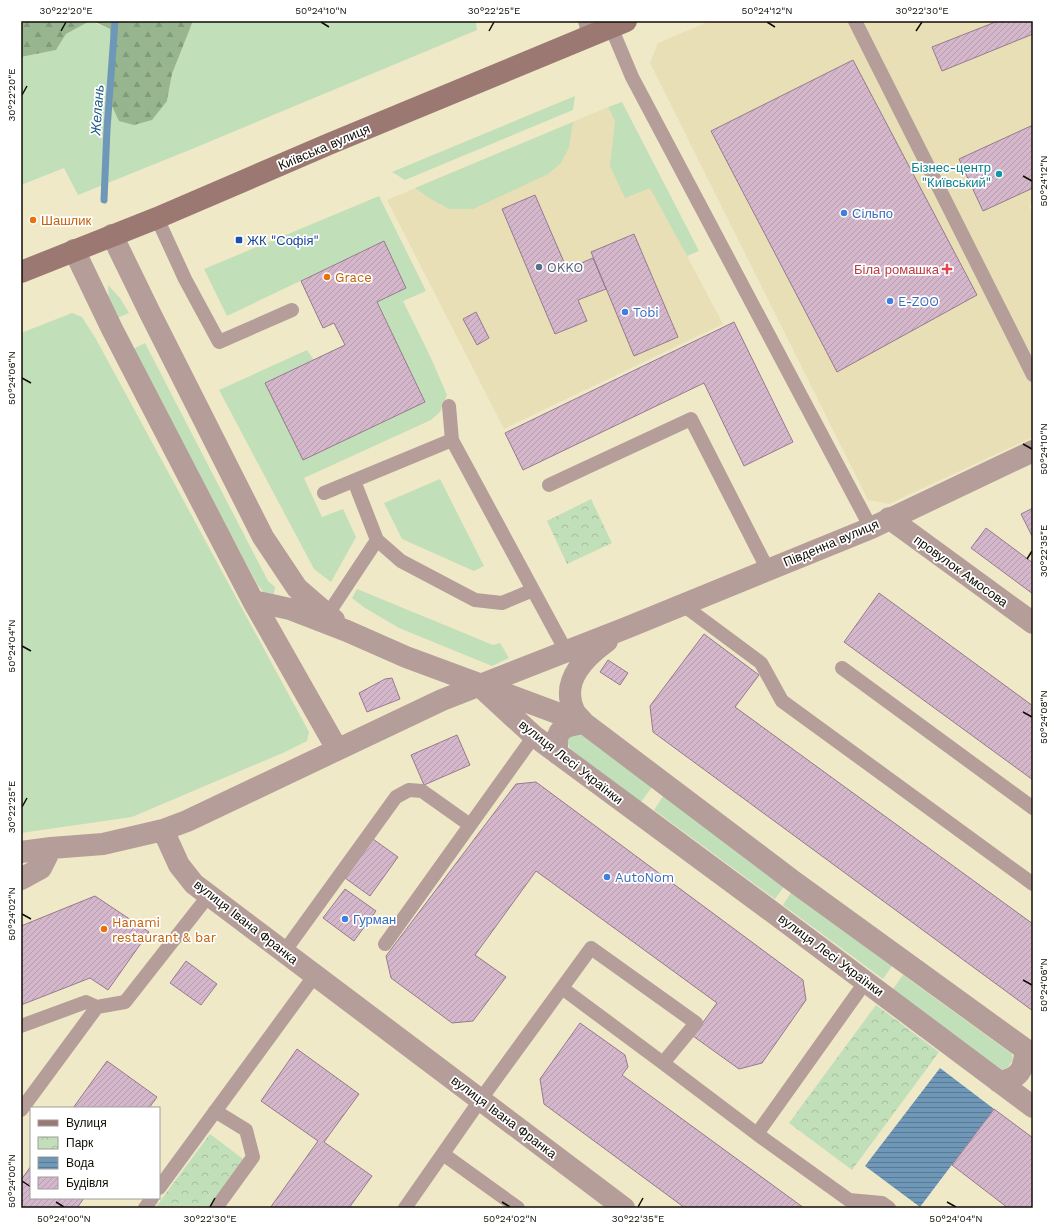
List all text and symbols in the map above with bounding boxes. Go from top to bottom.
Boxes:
text: 30°22'20"E [39,5,93,16]
text: 50°24'10"N [295,5,347,16]
text: 30°22'25"E [468,5,520,16]
text: 50°24'12"N [741,5,793,16]
text: 30°22'30"E [895,5,949,16]
text: 30°22'20"E [6,68,17,122]
water label: Желань [87,84,107,137]
street label: Київська вулиця [276,121,372,173]
text: 50°24'12"N [1038,155,1049,207]
place label: Бізнес-центр "Київський" [911,160,991,190]
marker: Бізнес-центр "Київський" [994,169,1004,179]
place label: Сільпо [852,206,893,221]
marker: Сільпо [839,208,849,218]
place label: Шашлик [41,213,91,228]
marker: Шашлик [28,215,38,225]
place label: ЖК "Софія" [247,233,319,248]
marker: ЖК "Софія" [234,235,244,245]
place label: OKKO [547,260,583,275]
marker: OKKO [534,262,544,272]
place label: Біла ромашка [854,262,940,277]
marker: Біла ромашка [942,264,952,274]
place label: Grace [335,270,372,285]
marker: Grace [322,272,332,282]
place label: E-ZOO [898,294,939,309]
marker: E-ZOO [885,296,895,306]
place label: Tobi [633,305,659,320]
marker: Tobi [620,307,630,317]
text: 50°24'06"N [6,351,17,405]
text: 50°24'10"N [1038,423,1049,475]
street label: Південна вулиця [781,516,881,570]
text: 30°22'35"E [1038,525,1049,577]
street label: провулок Амосова [911,532,1011,610]
text: 50°24'04"N [6,619,17,673]
text: 50°24'08"N [1038,690,1049,744]
street label: вулиця Лесі Українки [516,717,626,807]
text: 30°22'25"E [6,781,17,833]
place label: AutoNom [615,870,674,885]
marker: AutoNom [602,872,612,882]
street label: вулиця Івана Франка [191,877,302,968]
text: 50°24'02"N [6,887,17,941]
street label: вулиця Лесі Українки [775,911,887,999]
place label: Гурман [353,912,396,927]
marker: Гурман [340,914,350,924]
place label: Hanami restaurant & bar [112,915,216,945]
marker: Hanami restaurant & bar [99,924,109,934]
text: 50°24'06"N [1038,958,1049,1012]
street label: вулиця Івана Франка [448,1073,560,1162]
legend [30,1107,160,1199]
text: Вулиця [66,1116,107,1130]
text: Парк [66,1136,94,1150]
text: 50°24'00"N [6,1154,17,1208]
text: Вода [66,1156,94,1170]
text: Будівля [66,1176,108,1190]
text: 50°24'00"N [37,1213,91,1224]
text: 30°22'30"E [183,1213,237,1224]
text: 50°24'02"N [483,1213,537,1224]
text: 30°22'35"E [612,1213,664,1224]
text: 50°24'04"N [929,1213,983,1224]

